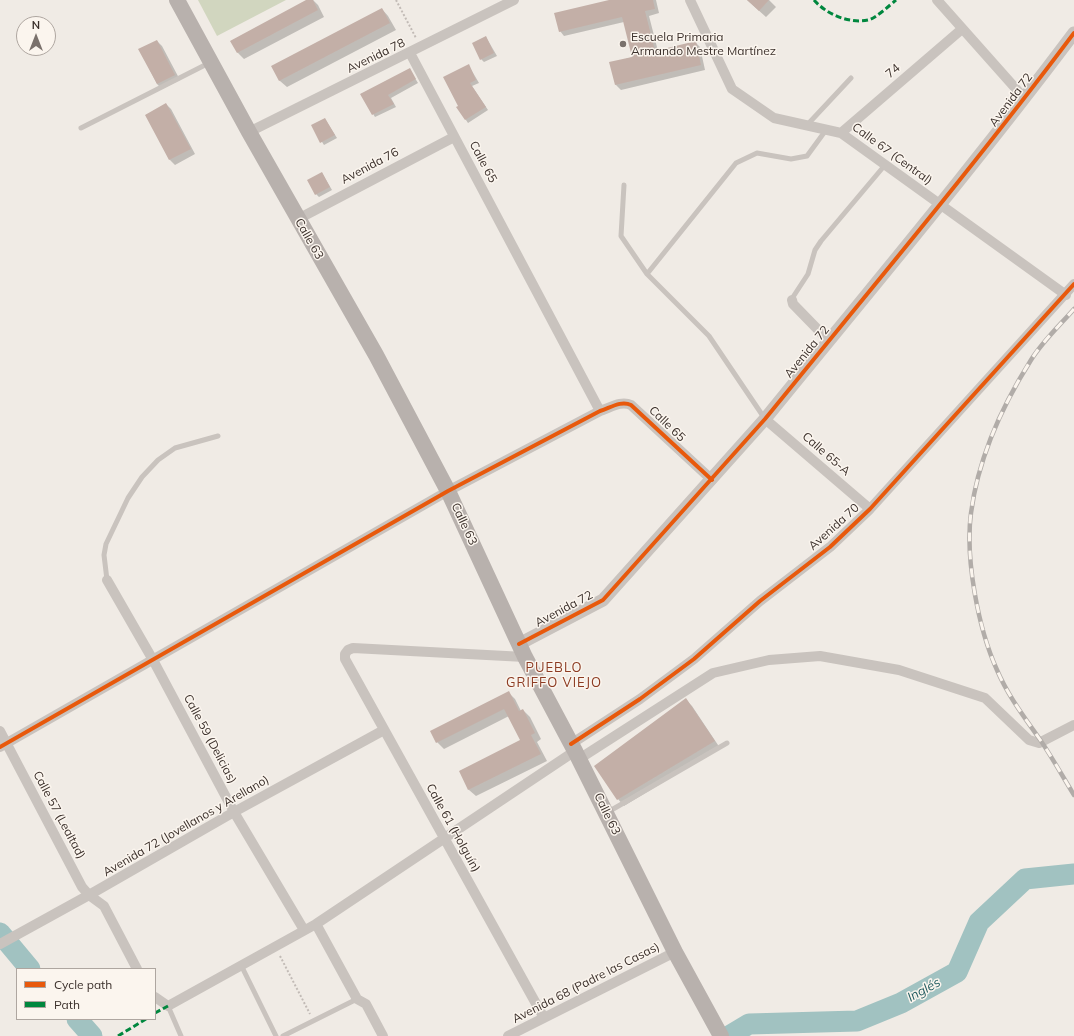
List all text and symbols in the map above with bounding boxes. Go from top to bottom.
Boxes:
north arrow [16,16,56,56]
text: N [32,18,40,32]
place label: Escuela Primaria Armando Mestre Martínez [631,30,776,58]
street label: Avenida 78 [344,36,408,76]
marker: Escuela Primaria Armando Mestre Martínez [618,39,628,49]
street label: 74 [883,61,903,81]
street label: Avenida 72 [986,70,1036,130]
street label: Calle 67 (Central) [849,120,935,188]
street label: Calle 65 [466,139,500,185]
street label: Avenida 76 [339,145,401,187]
street label: Calle 63 [292,216,326,262]
street label: Avenida 72 [782,323,832,381]
street label: Calle 65 [646,403,688,445]
street label: Calle 65-A [799,429,853,479]
street label: Calle 63 [448,501,480,547]
street label: Avenida 70 [806,501,862,553]
street label: Avenida 72 [533,588,595,630]
district label: PUEBLO GRIFFO VIEJO [506,660,602,691]
street label: Calle 59 (Delicias) [180,692,240,786]
street label: Calle 57 (Lealtad) [30,769,88,861]
street label: Avenida 72 (Jovellanos y Arellano) [101,772,271,880]
street label: Calle 61 (Holguín) [423,781,483,875]
street label: Calle 63 [591,791,623,837]
street label: Avenida 68 (Padre las Casas) [510,940,662,1026]
legend [16,968,156,1020]
water label: Inglés [905,975,943,1005]
text: Cycle path [54,977,112,992]
text: Path [54,997,80,1012]

